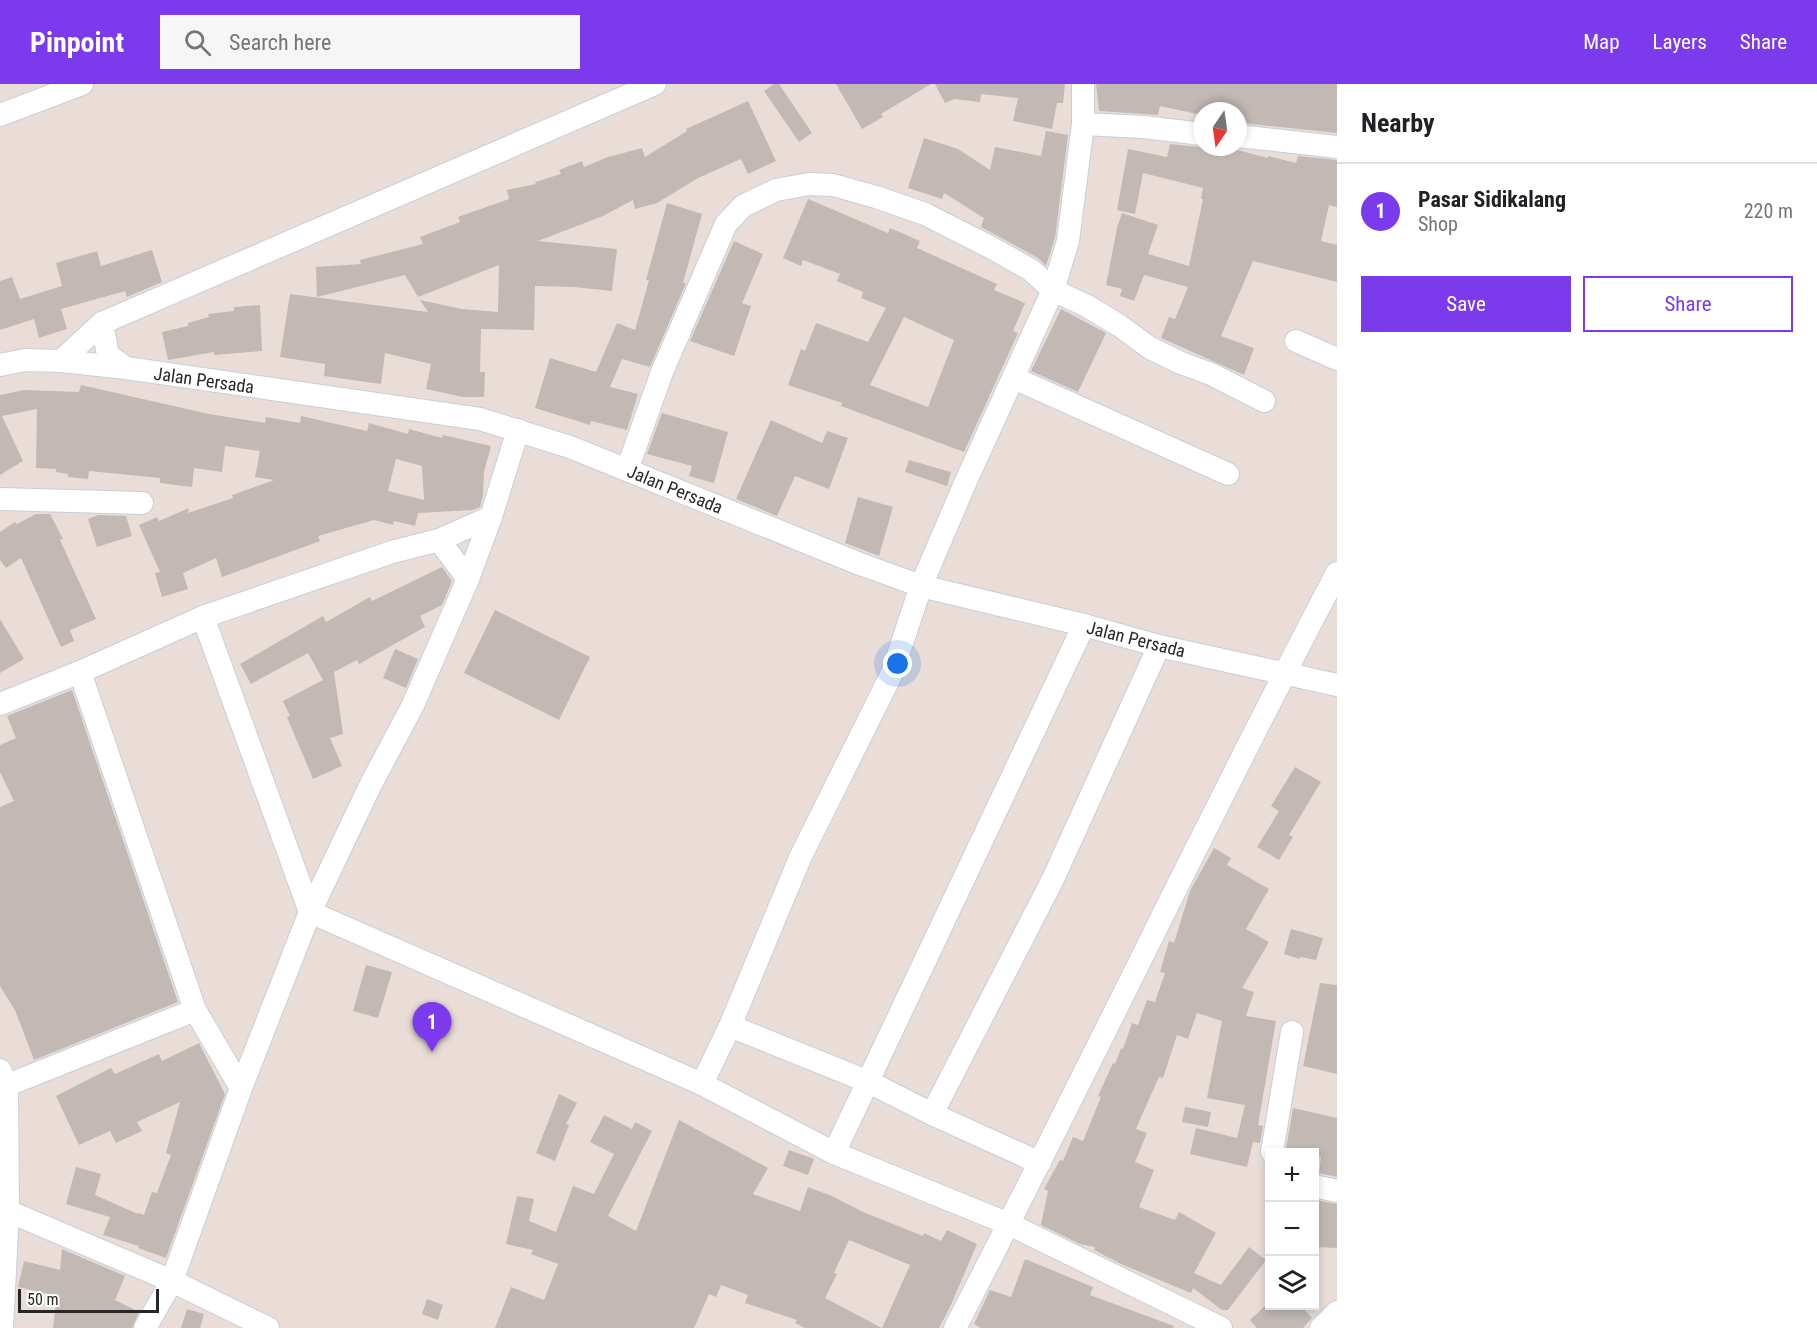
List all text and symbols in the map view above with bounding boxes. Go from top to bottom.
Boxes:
search box [160,15,580,69]
text: Pinpoint [30,26,124,59]
icon: search [181,26,214,59]
text: Search here [229,30,331,55]
text: Map [1583,30,1620,54]
text: Layers [1653,30,1707,54]
text: Share [1740,30,1787,54]
north arrow [1193,102,1247,156]
text: Nearby [1361,108,1435,138]
text: Pasar Sidikalang [1418,187,1566,212]
text: 1 [1375,199,1386,223]
text: 220 m [1744,199,1793,223]
text: Shop [1418,212,1458,236]
button: Save [1361,276,1571,332]
button: Share [1583,276,1793,332]
street label: Jalan Persada [152,363,256,397]
street label: Jalan Persada [624,460,726,518]
street label: Jalan Persada [1084,617,1188,661]
your location [883,649,912,678]
pin: 1 [412,1002,452,1052]
map controls [1265,1148,1319,1310]
button: + [1265,1148,1319,1202]
button: − [1265,1202,1319,1256]
button: layers [1265,1256,1319,1310]
scale bar [18,1286,159,1314]
text: 50 m [27,1290,59,1309]

